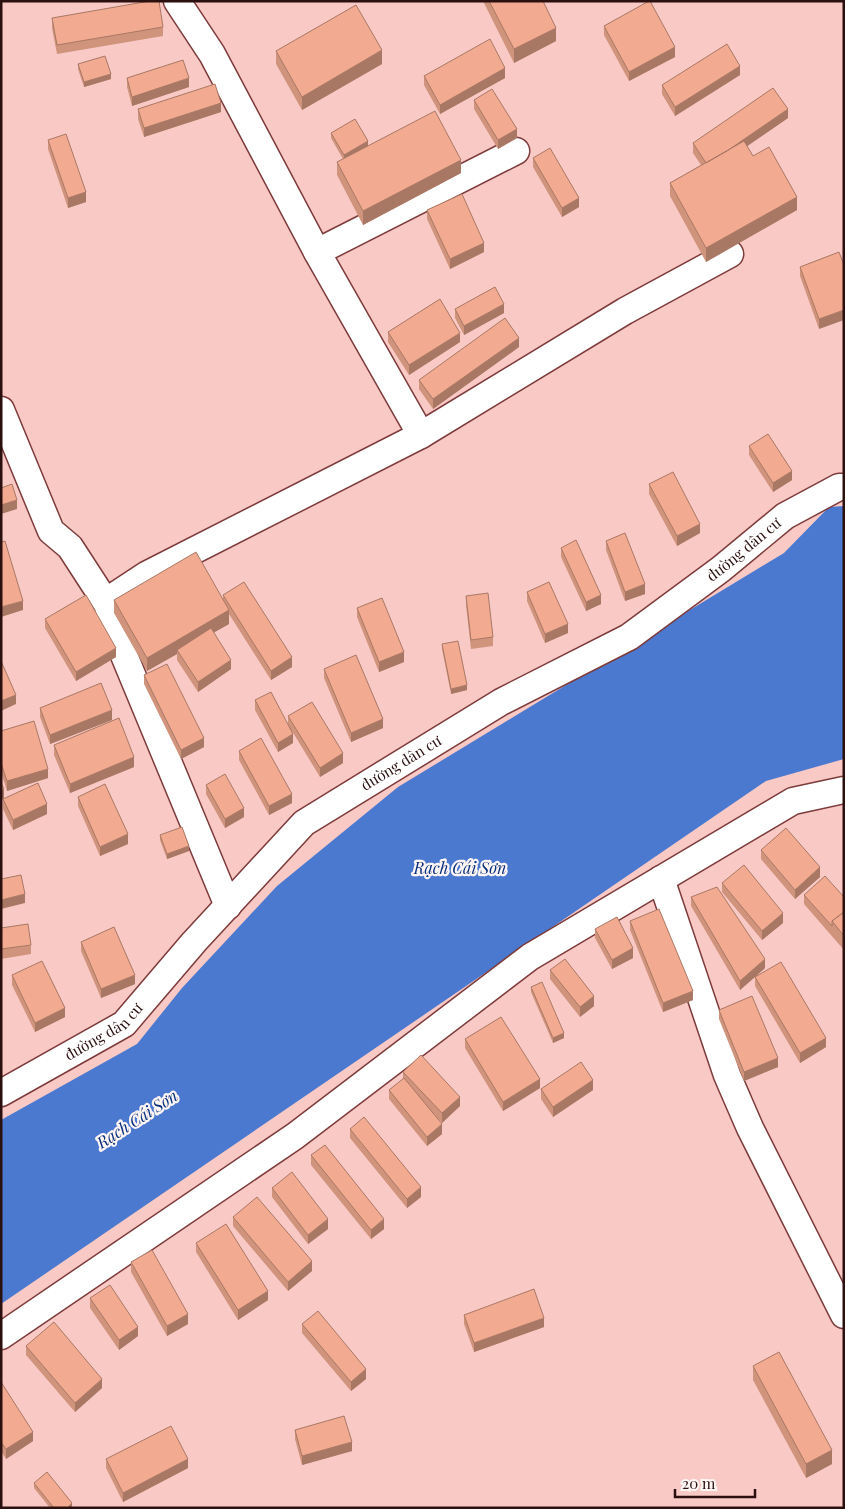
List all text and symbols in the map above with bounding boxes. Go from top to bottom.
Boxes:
street label: đường dân cư [702,512,785,586]
street label: đường dân cư [357,730,445,795]
water label: Rạch Cái Sơn [413,857,506,878]
street label: đường dân cư [61,998,147,1064]
water label: Rạch Cái Sơn [91,1085,181,1153]
scale bar [675,1466,755,1498]
text: 20 m [682,1473,716,1493]

